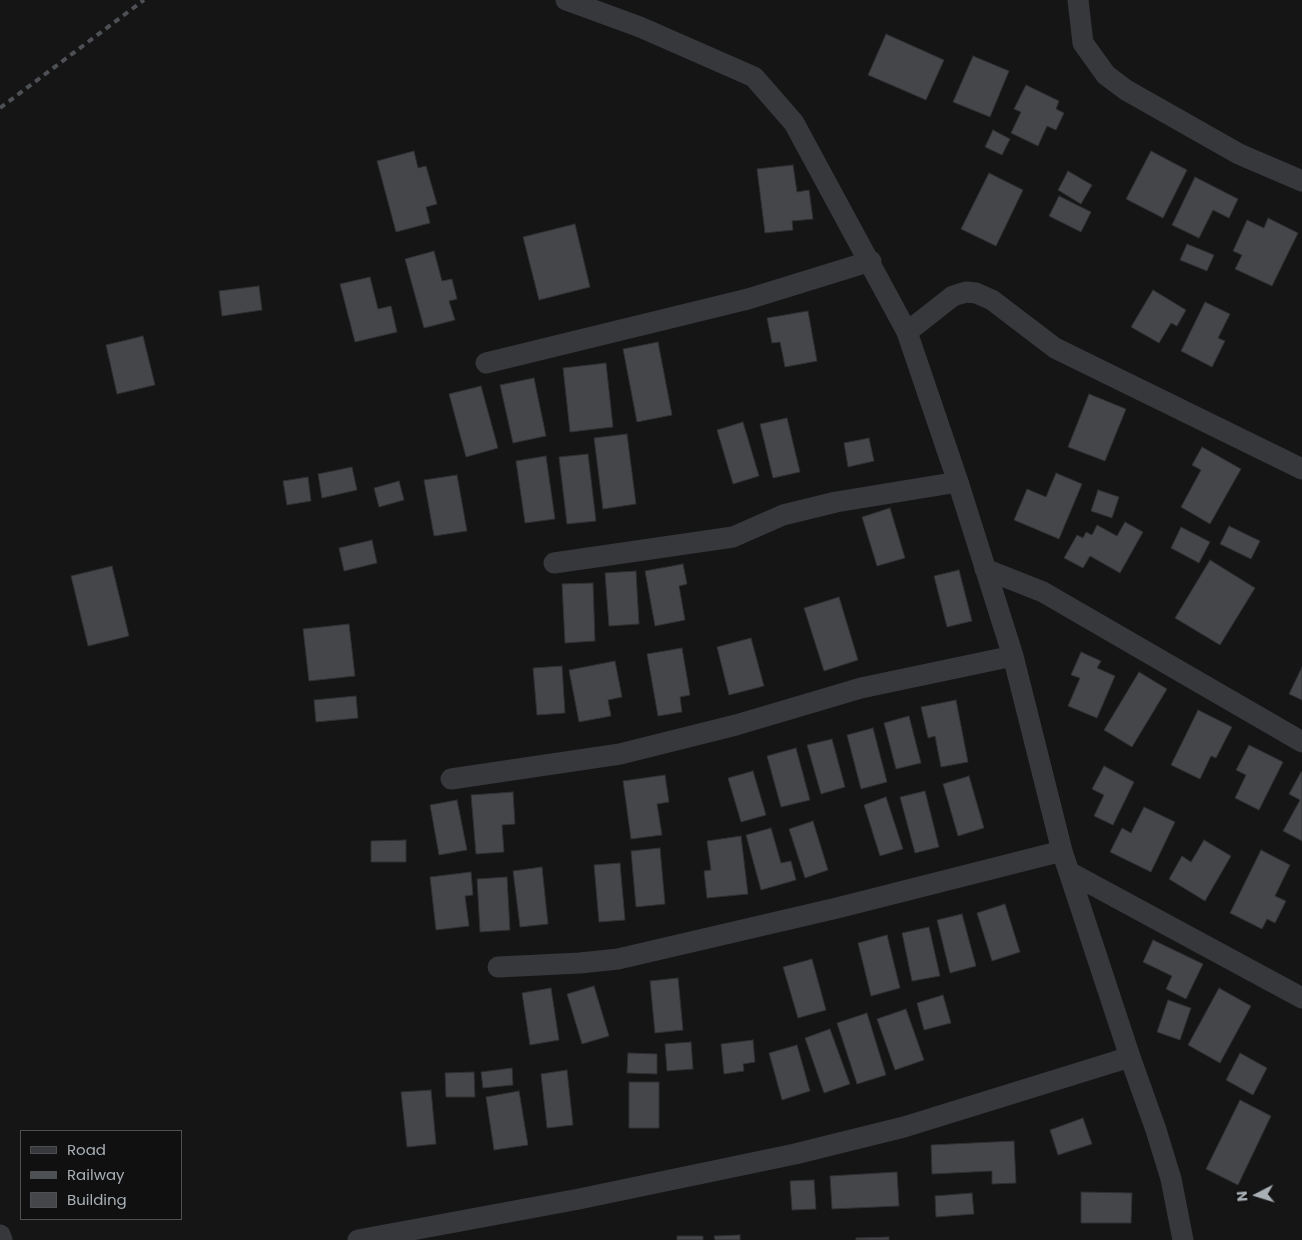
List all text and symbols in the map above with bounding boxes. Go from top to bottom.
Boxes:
legend [20,1130,182,1220]
text: Road [67,1139,106,1160]
text: Railway [67,1164,125,1185]
north arrow [1232,1170,1282,1220]
text: Building [67,1189,127,1210]
text: N [1232,1190,1252,1202]

